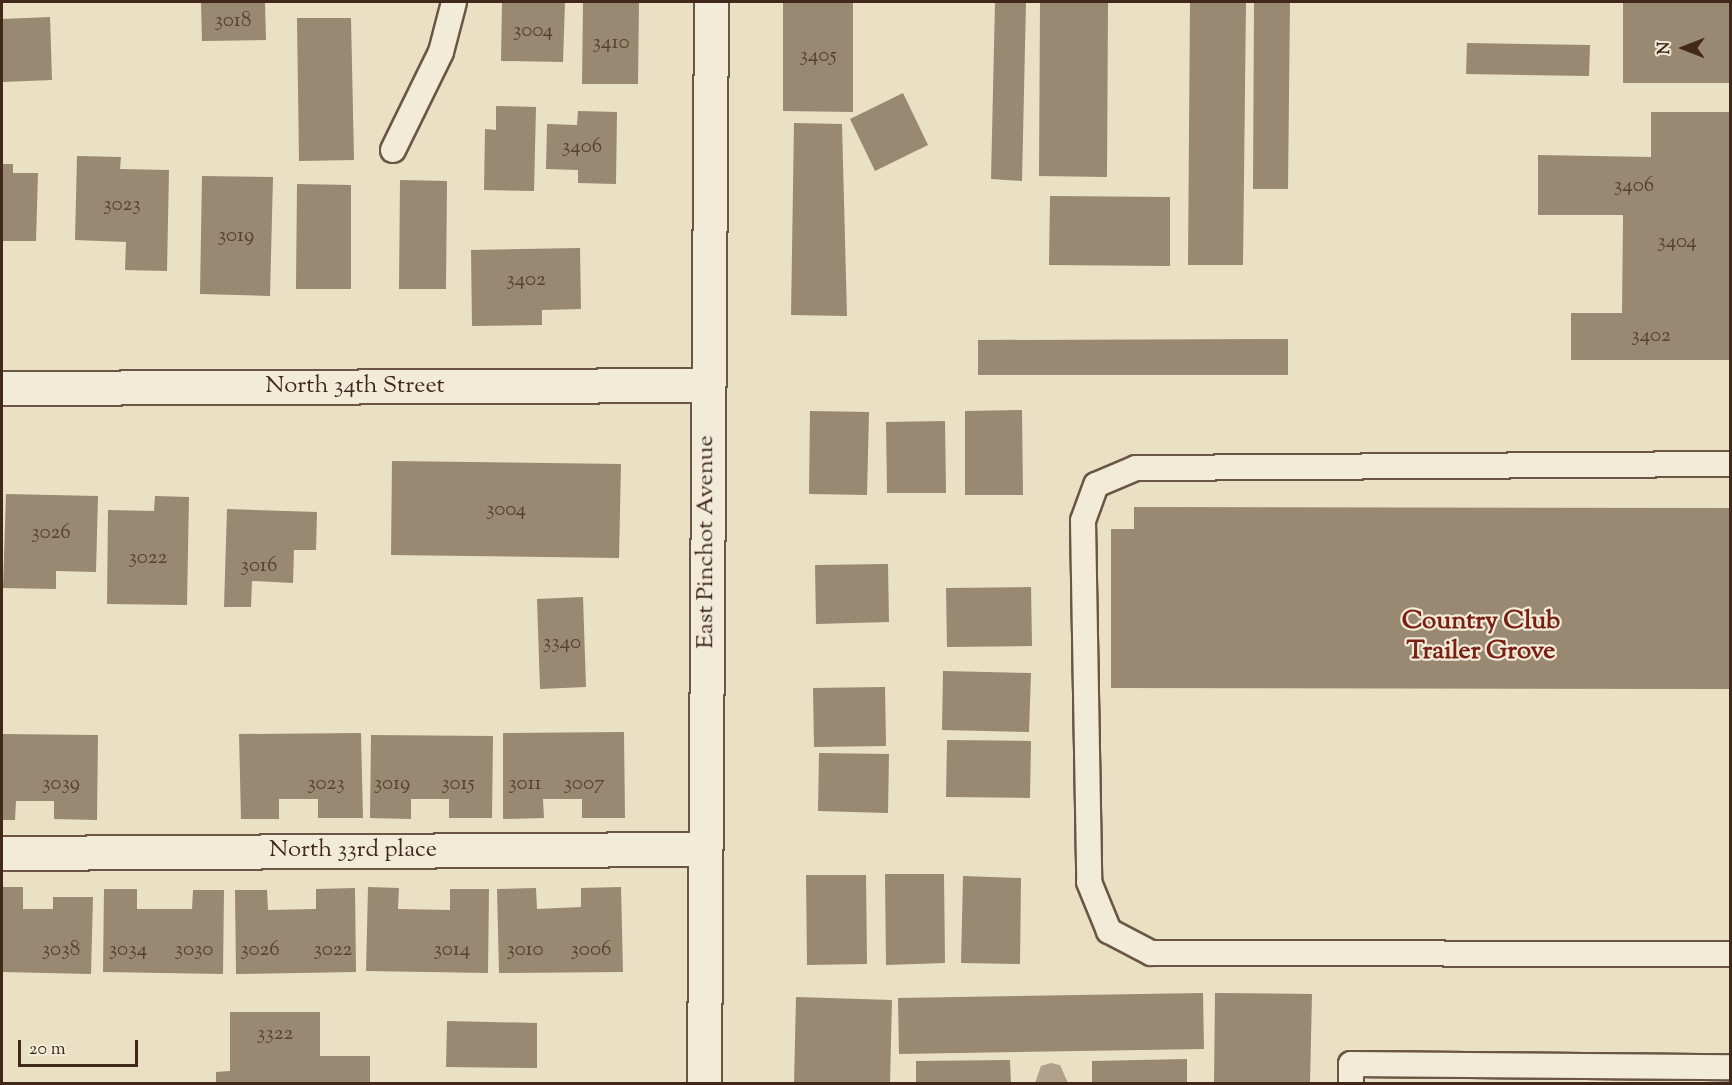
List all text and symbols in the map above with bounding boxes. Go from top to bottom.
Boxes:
house number: 3018 [215,8,251,34]
house number: 3004 [513,18,553,44]
north arrow [1654,18,1714,78]
house number: 3410 [592,30,630,56]
text: N [1654,42,1677,54]
house number: 3405 [799,43,837,69]
house number: 3406 [562,134,602,160]
house number: 3406 [1614,173,1654,199]
house number: 3023 [103,192,141,218]
house number: 3019 [218,223,254,249]
house number: 3404 [1657,229,1697,255]
house number: 3402 [506,267,546,293]
house number: 3402 [1631,323,1671,349]
street label: North 34th Street [265,373,445,401]
street label: East Pinchot Avenue [693,435,721,649]
house number: 3004 [486,497,526,523]
house number: 3026 [31,520,71,546]
house number: 3022 [129,545,167,571]
house number: 3016 [241,553,277,579]
district label: Country Club Trailer Grove [1402,606,1560,668]
house number: 3340 [543,630,581,656]
house number: 3039 [42,771,80,797]
house number: 3023 [307,771,345,797]
house number: 3019 [374,771,410,797]
house number: 3015 [441,771,475,797]
house number: 3011 [508,771,542,797]
house number: 3007 [563,771,605,797]
street label: North 33rd place [269,837,437,865]
house number: 3038 [42,937,80,963]
house number: 3034 [109,937,147,963]
house number: 3030 [175,937,213,963]
house number: 3026 [240,937,280,963]
house number: 3022 [314,937,352,963]
house number: 3014 [434,937,470,963]
house number: 3010 [506,937,544,963]
house number: 3006 [571,937,611,963]
house number: 3322 [257,1021,293,1047]
scale bar [21,1028,141,1066]
text: 20 m [29,1037,66,1063]

